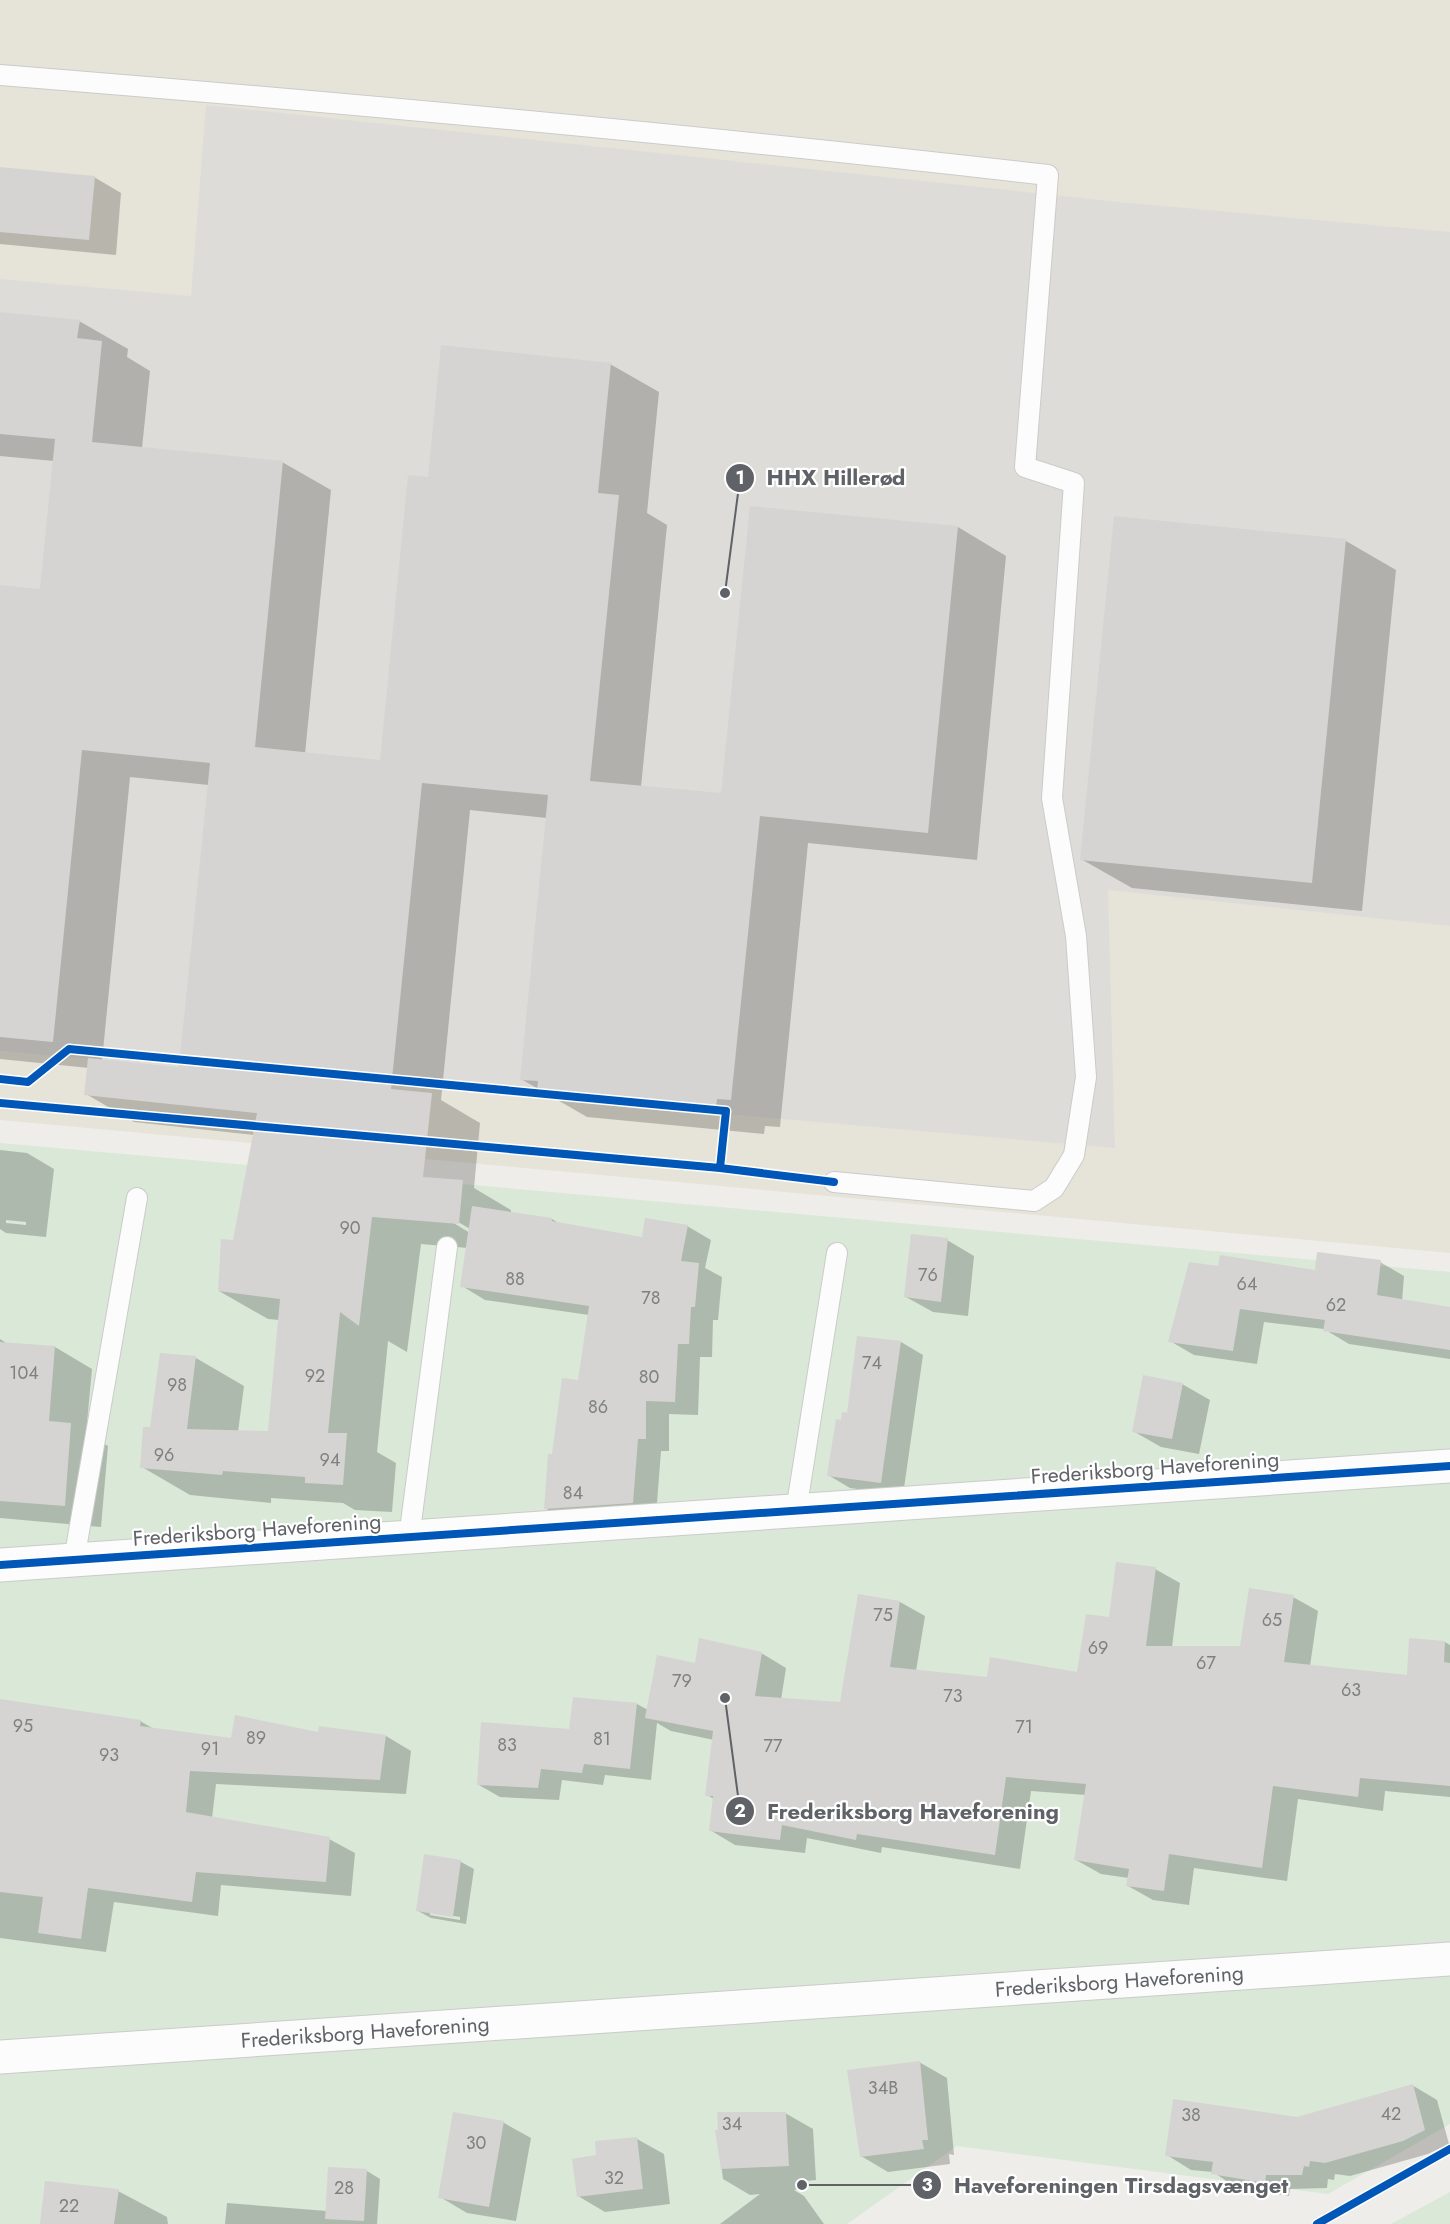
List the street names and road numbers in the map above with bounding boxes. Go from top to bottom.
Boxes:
street label: Frederiksborg Haveforening [1030,1444,1280,1492]
street label: Frederiksborg Haveforening [132,1506,382,1554]
street label: Frederiksborg Haveforening [994,1958,1245,2005]
street label: Frederiksborg Haveforening [240,2009,490,2056]

